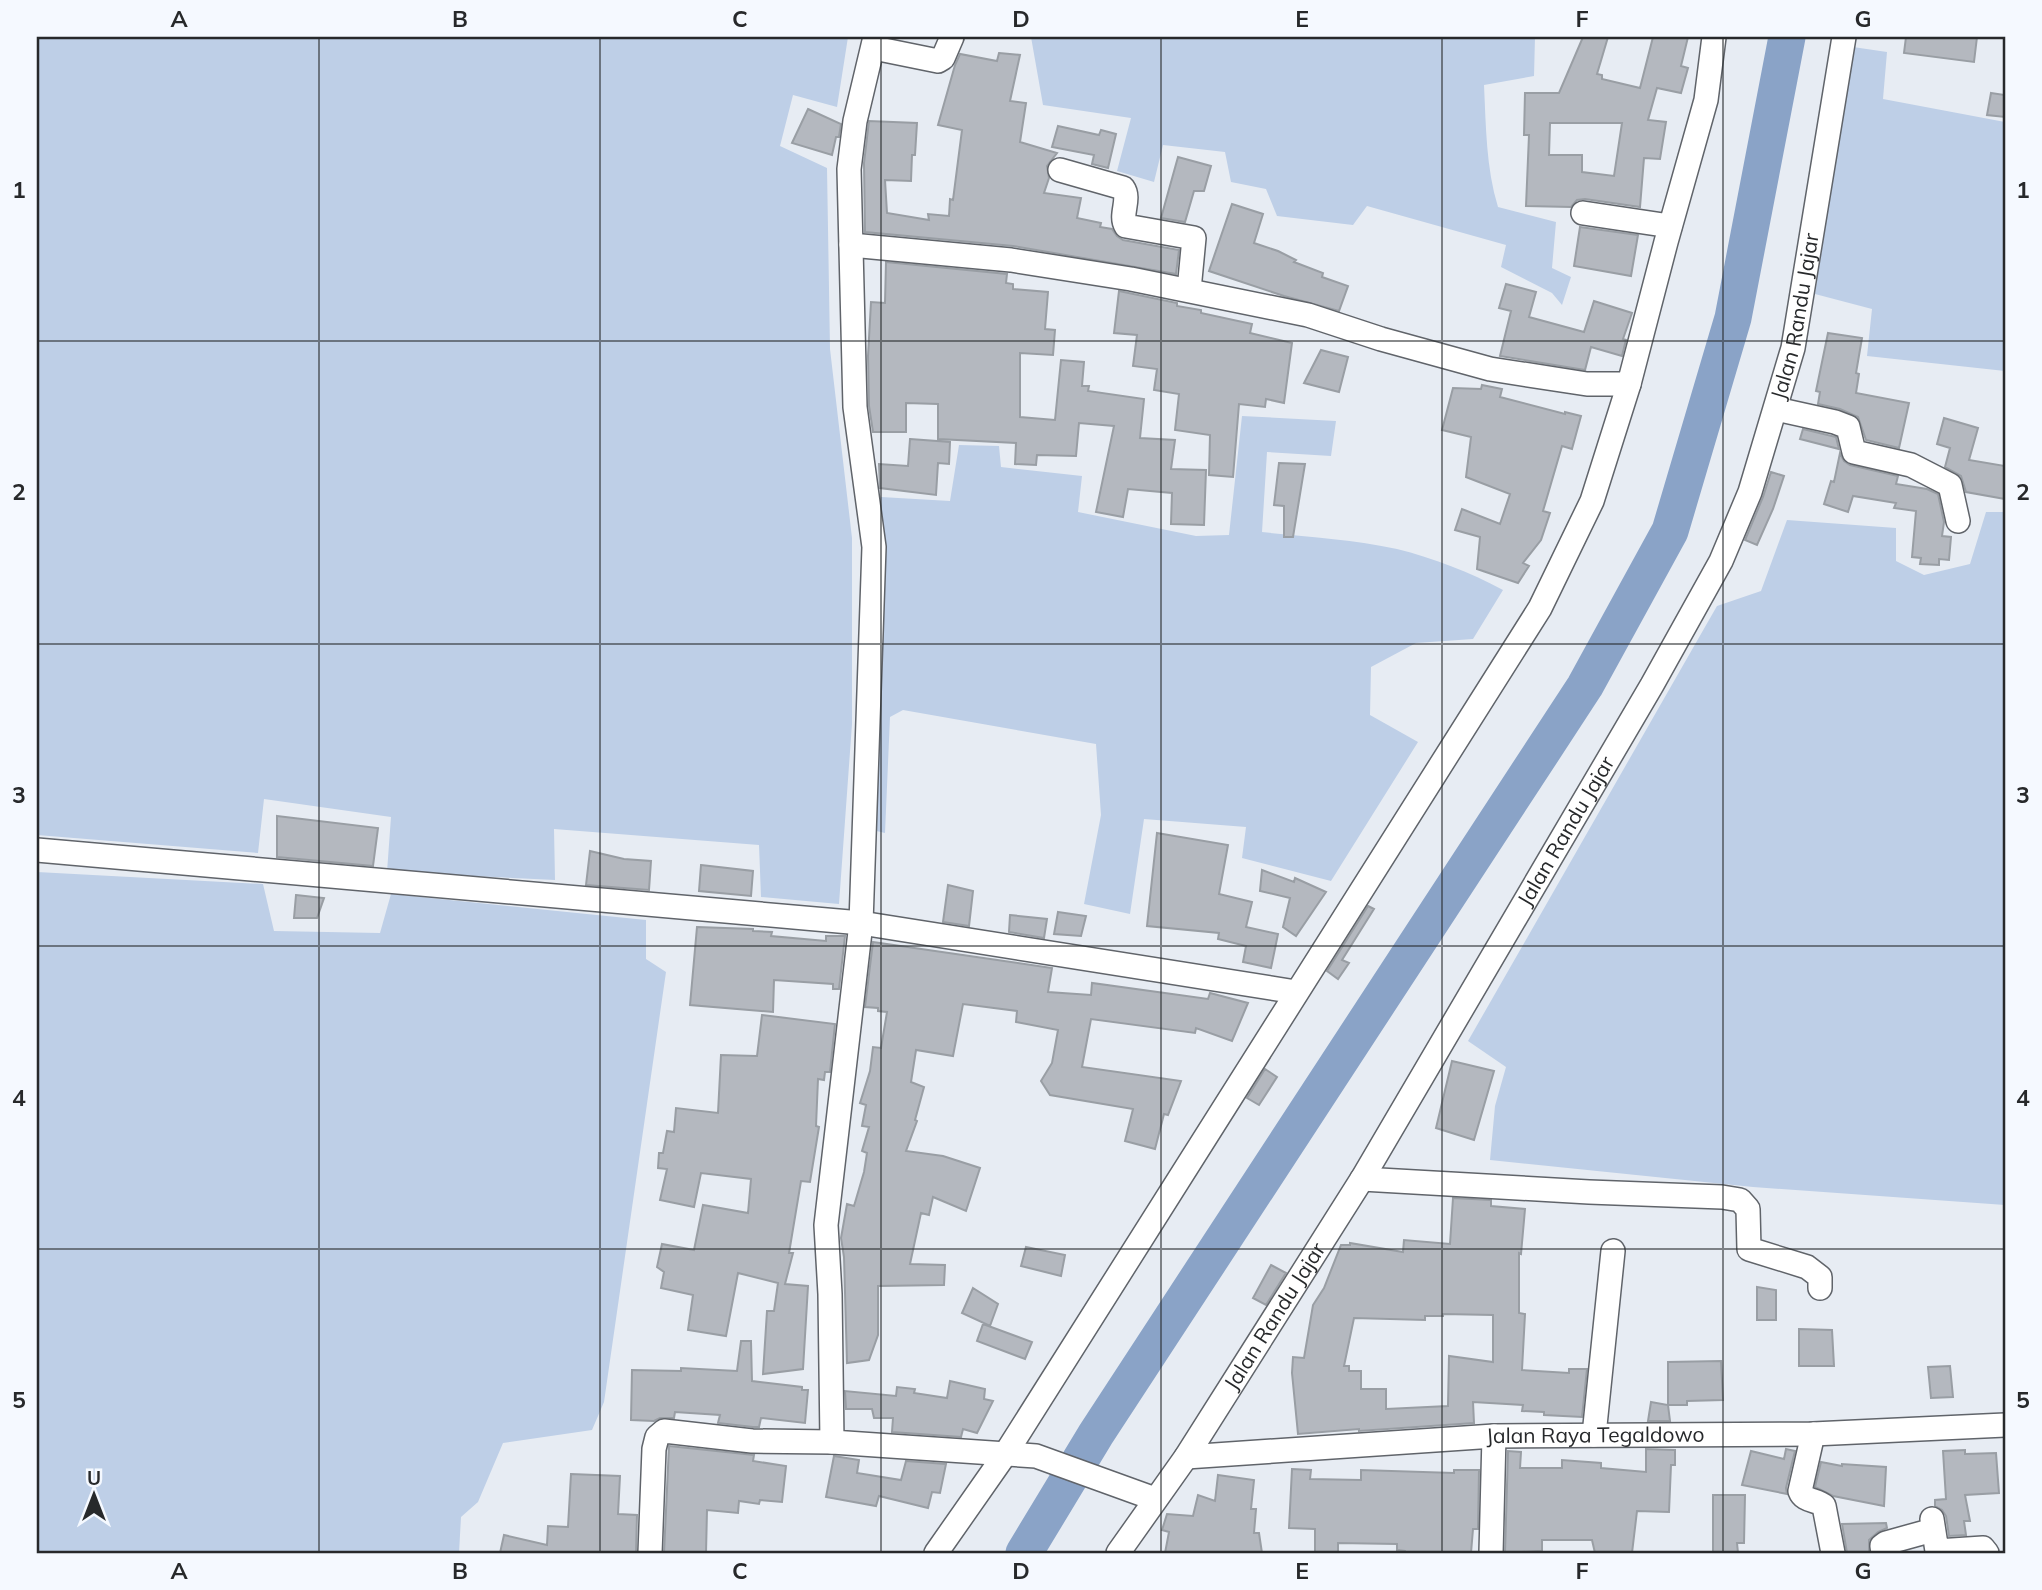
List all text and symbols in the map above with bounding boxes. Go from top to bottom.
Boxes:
text: A [170,4,188,33]
text: B [452,4,468,33]
text: C [732,4,748,33]
text: D [1012,4,1030,33]
text: E [1295,4,1309,33]
text: F [1575,4,1589,33]
text: G [1854,4,1872,33]
text: 1 [12,175,26,204]
text: 1 [2016,175,2030,204]
street label: Jalan Randu Jajar [1764,231,1824,402]
text: 2 [12,477,26,506]
text: 2 [2016,477,2030,506]
street label: Jalan Randu Jajar [1511,751,1620,910]
text: 3 [12,780,26,809]
text: 3 [2016,780,2030,809]
text: 4 [12,1083,26,1112]
text: 4 [2016,1083,2030,1112]
street label: Jalan Randu Jajar [1218,1237,1331,1394]
text: 5 [12,1385,26,1414]
text: 5 [2016,1385,2030,1414]
street label: Jalan Raya Tegaldowo [1485,1421,1705,1449]
north arrow [60,1460,130,1530]
text: U [87,1466,101,1490]
text: A [170,1556,188,1585]
text: B [452,1556,468,1585]
text: C [732,1556,748,1585]
text: D [1012,1556,1030,1585]
text: E [1295,1556,1309,1585]
text: F [1575,1556,1589,1585]
text: G [1854,1556,1872,1585]

